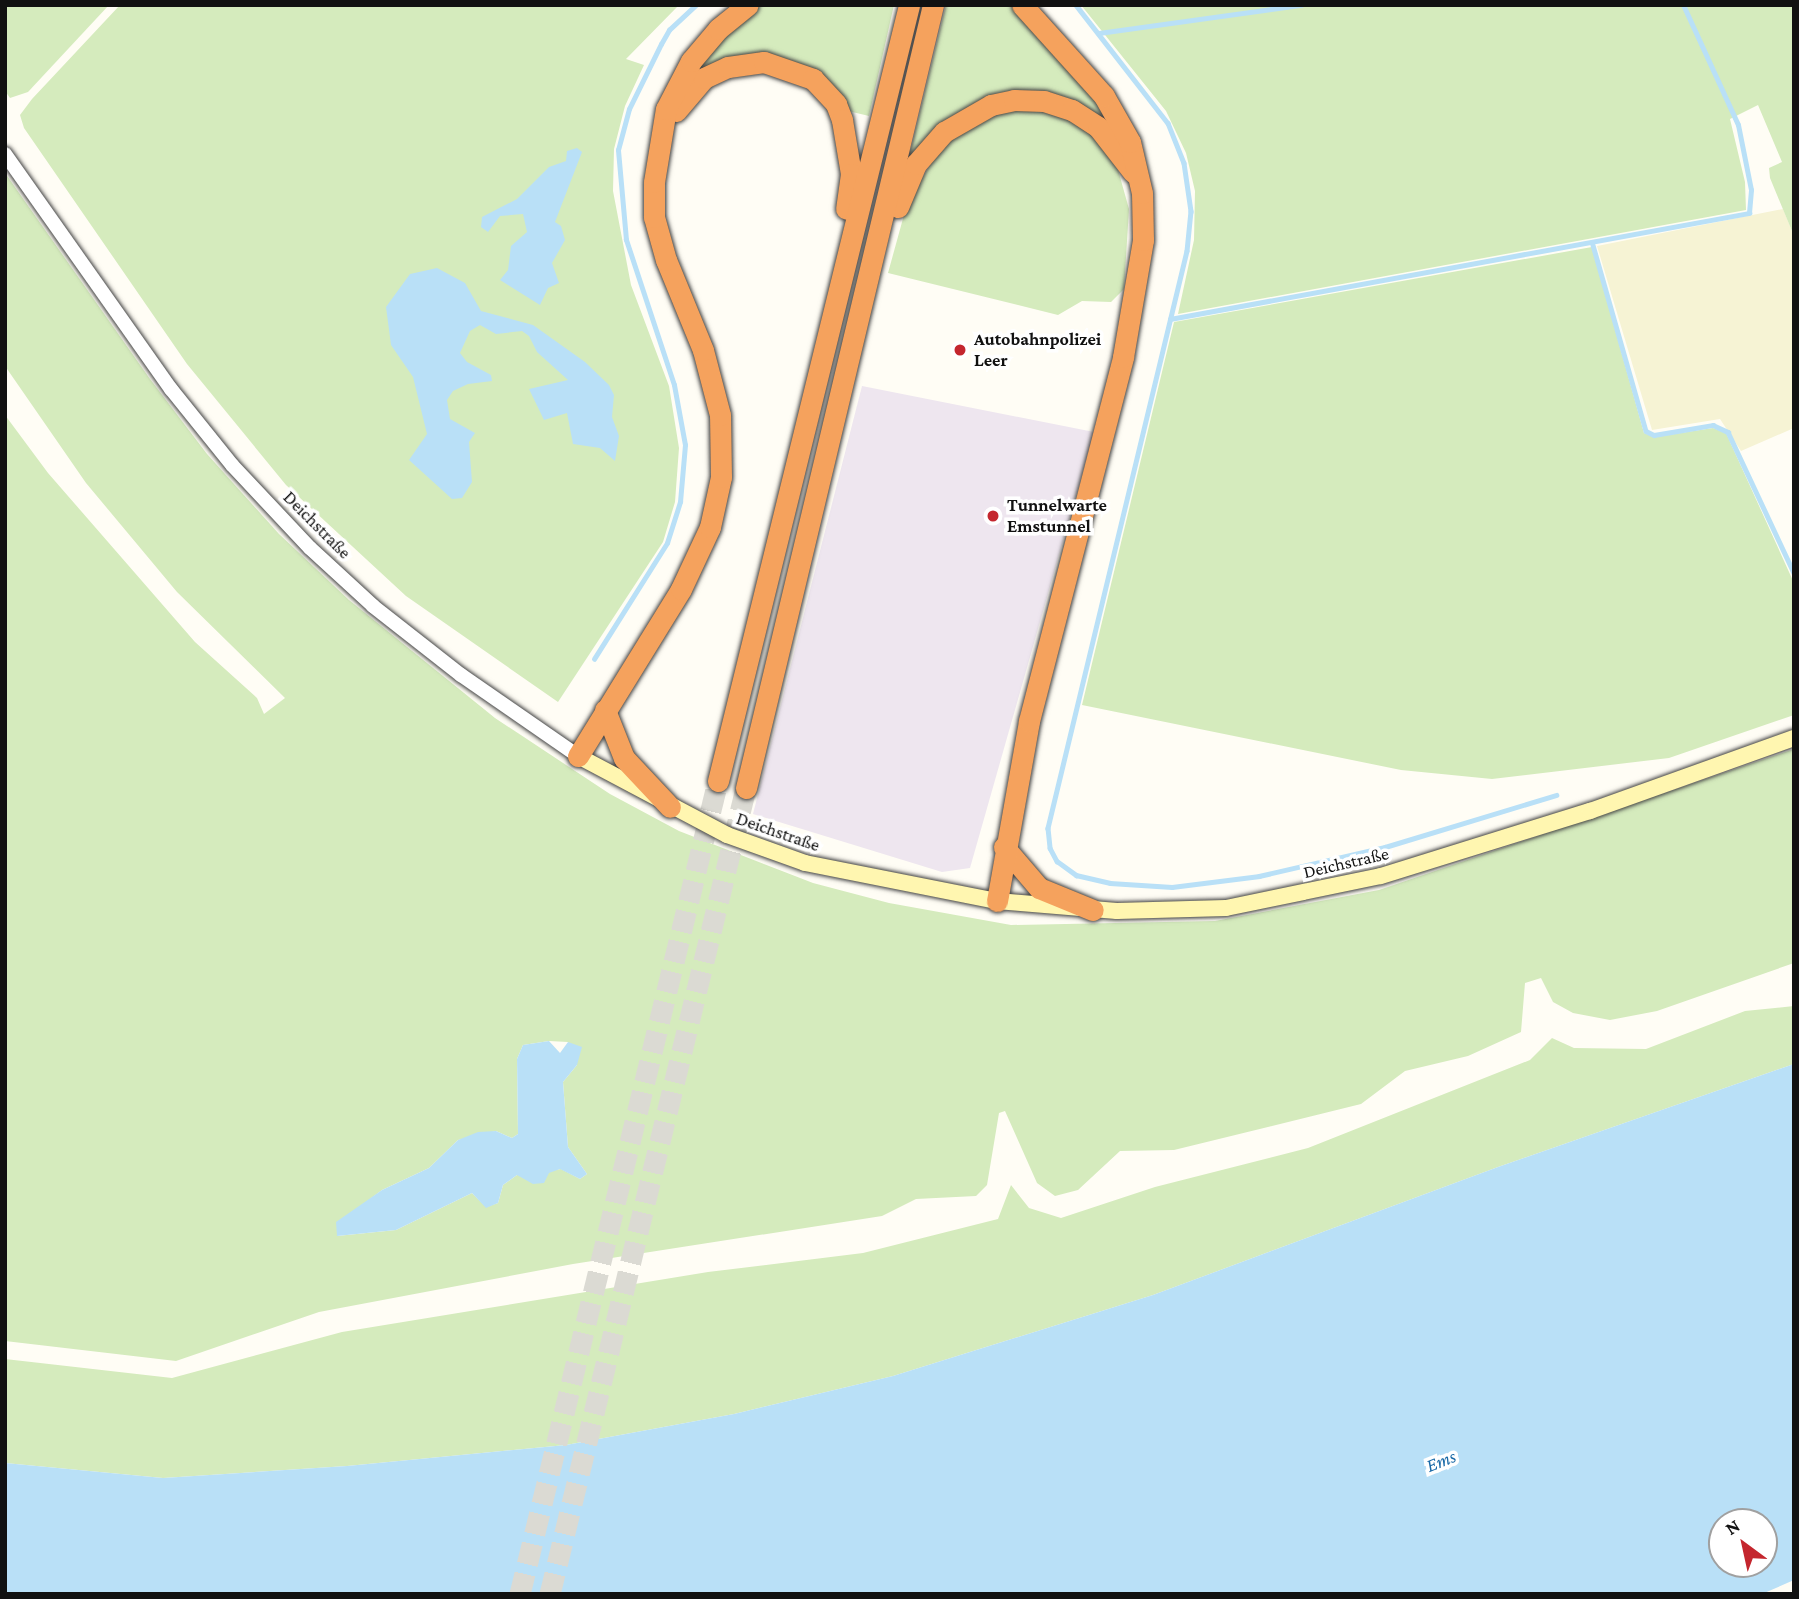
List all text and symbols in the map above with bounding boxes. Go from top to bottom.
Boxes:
place label: Autobahnpolizei Leer [974,329,1101,372]
marker: Autobahnpolizei Leer [952,342,968,358]
street label: Deichstraße [279,487,355,563]
place label: Tunnelwarte Emstunnel [1007,495,1107,538]
marker: Tunnelwarte Emstunnel [985,508,1001,524]
street label: Deichstraße [733,808,823,856]
street label: Deichstraße [1301,843,1391,883]
water label: Ems [1423,1445,1459,1477]
north arrow [1708,1508,1778,1578]
text: N [1721,1514,1744,1539]

